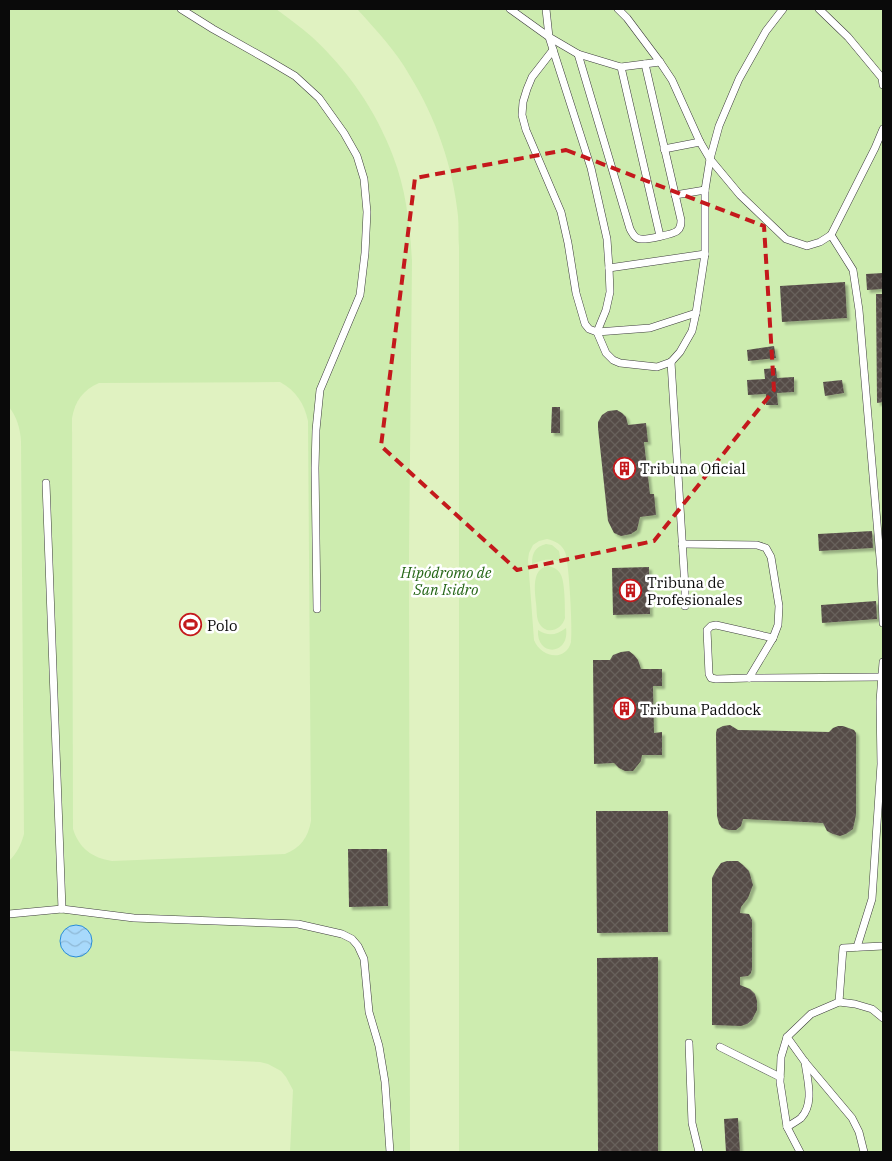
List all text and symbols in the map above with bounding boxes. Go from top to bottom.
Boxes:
building icon: Tribuna Oficial [612,456,636,480]
place label: Tribuna Oficial [640,459,746,478]
park label: Hipódromo de San Isidro [400,563,492,599]
place label: Tribuna de Profesionales [647,573,742,609]
building icon: Tribuna de Profesionales [619,579,643,603]
sports icon: Polo [179,613,203,637]
place label: Polo [207,616,238,635]
building icon: Tribuna Paddock [612,697,636,721]
place label: Tribuna Paddock [640,700,761,719]

